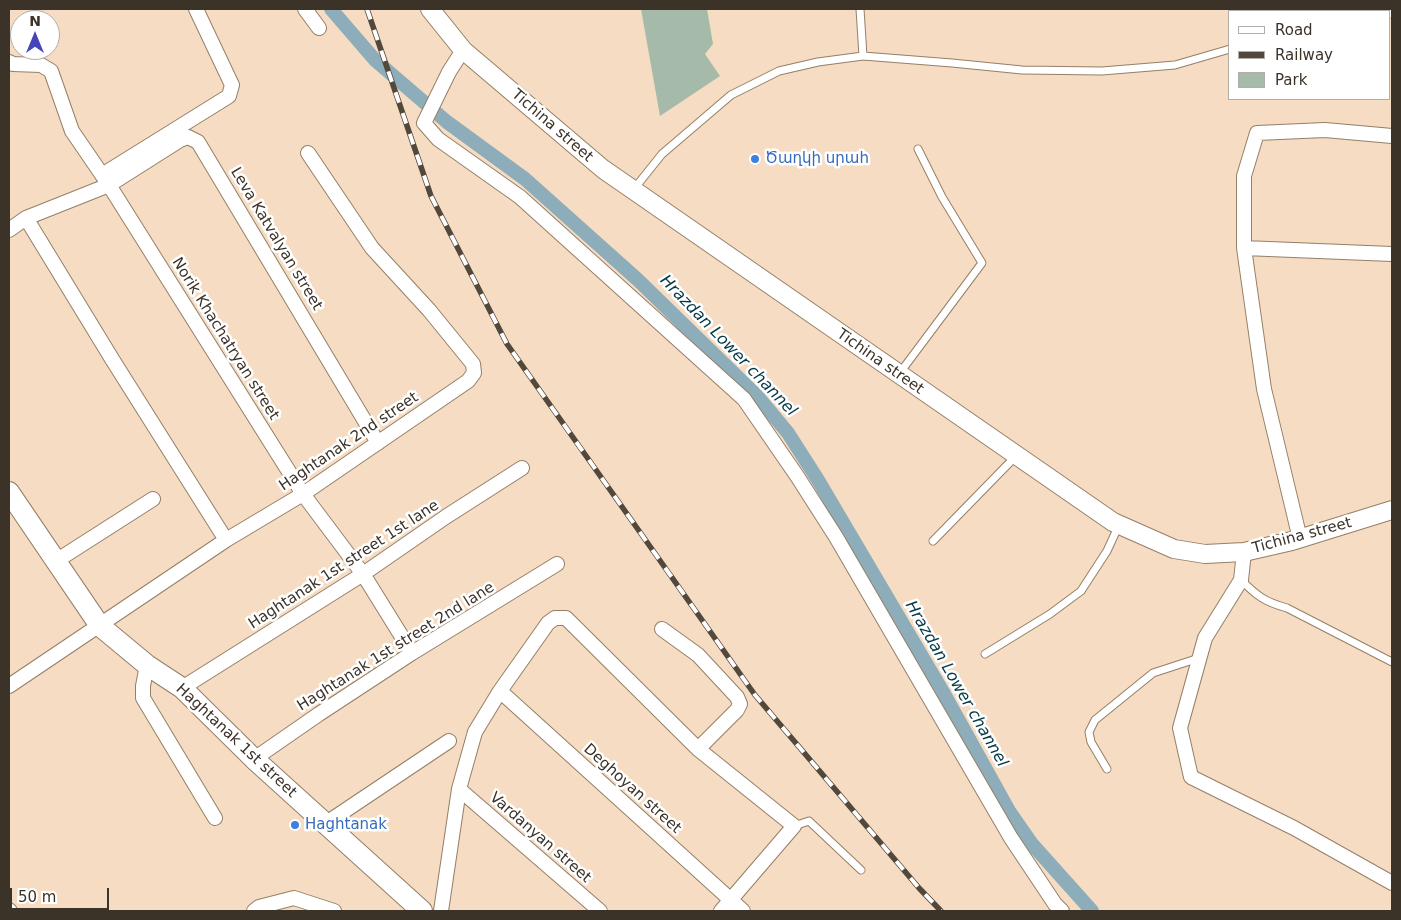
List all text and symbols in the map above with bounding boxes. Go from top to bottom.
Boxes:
north arrow [10,10,60,60]
legend [1228,10,1391,100]
text: N [29,13,41,29]
text: Road [1275,21,1313,39]
text: Railway [1275,46,1333,64]
text: Park [1275,71,1307,89]
street label: Tichina street [508,86,596,166]
place label: Ծաղկի սրահ [765,150,869,168]
marker: Ծաղկի սրահ [749,153,761,165]
street label: Leva Katvalyan street [226,164,326,314]
street label: Norik Khachatryan street [168,255,282,423]
water label: Hrazdan Lower channel [656,271,800,421]
street label: Tichina street [833,325,927,399]
street label: Haghtanak 2nd street [276,389,422,495]
street label: Haghtanak 1st street 1st lane [245,497,443,633]
street label: Tichina street [1250,514,1354,558]
street label: Haghtanak 1st street 2nd lane [294,579,498,715]
water label: Hrazdan Lower channel [901,598,1011,770]
street label: Haghtanak 1st street [172,680,300,802]
street label: Deghoyan street [579,740,685,838]
street label: Vardanyan street [486,789,594,887]
place label: Haghtanak [305,816,387,834]
marker: Haghtanak [289,819,301,831]
scale bar [12,878,111,910]
text: 50 m [18,888,56,906]

